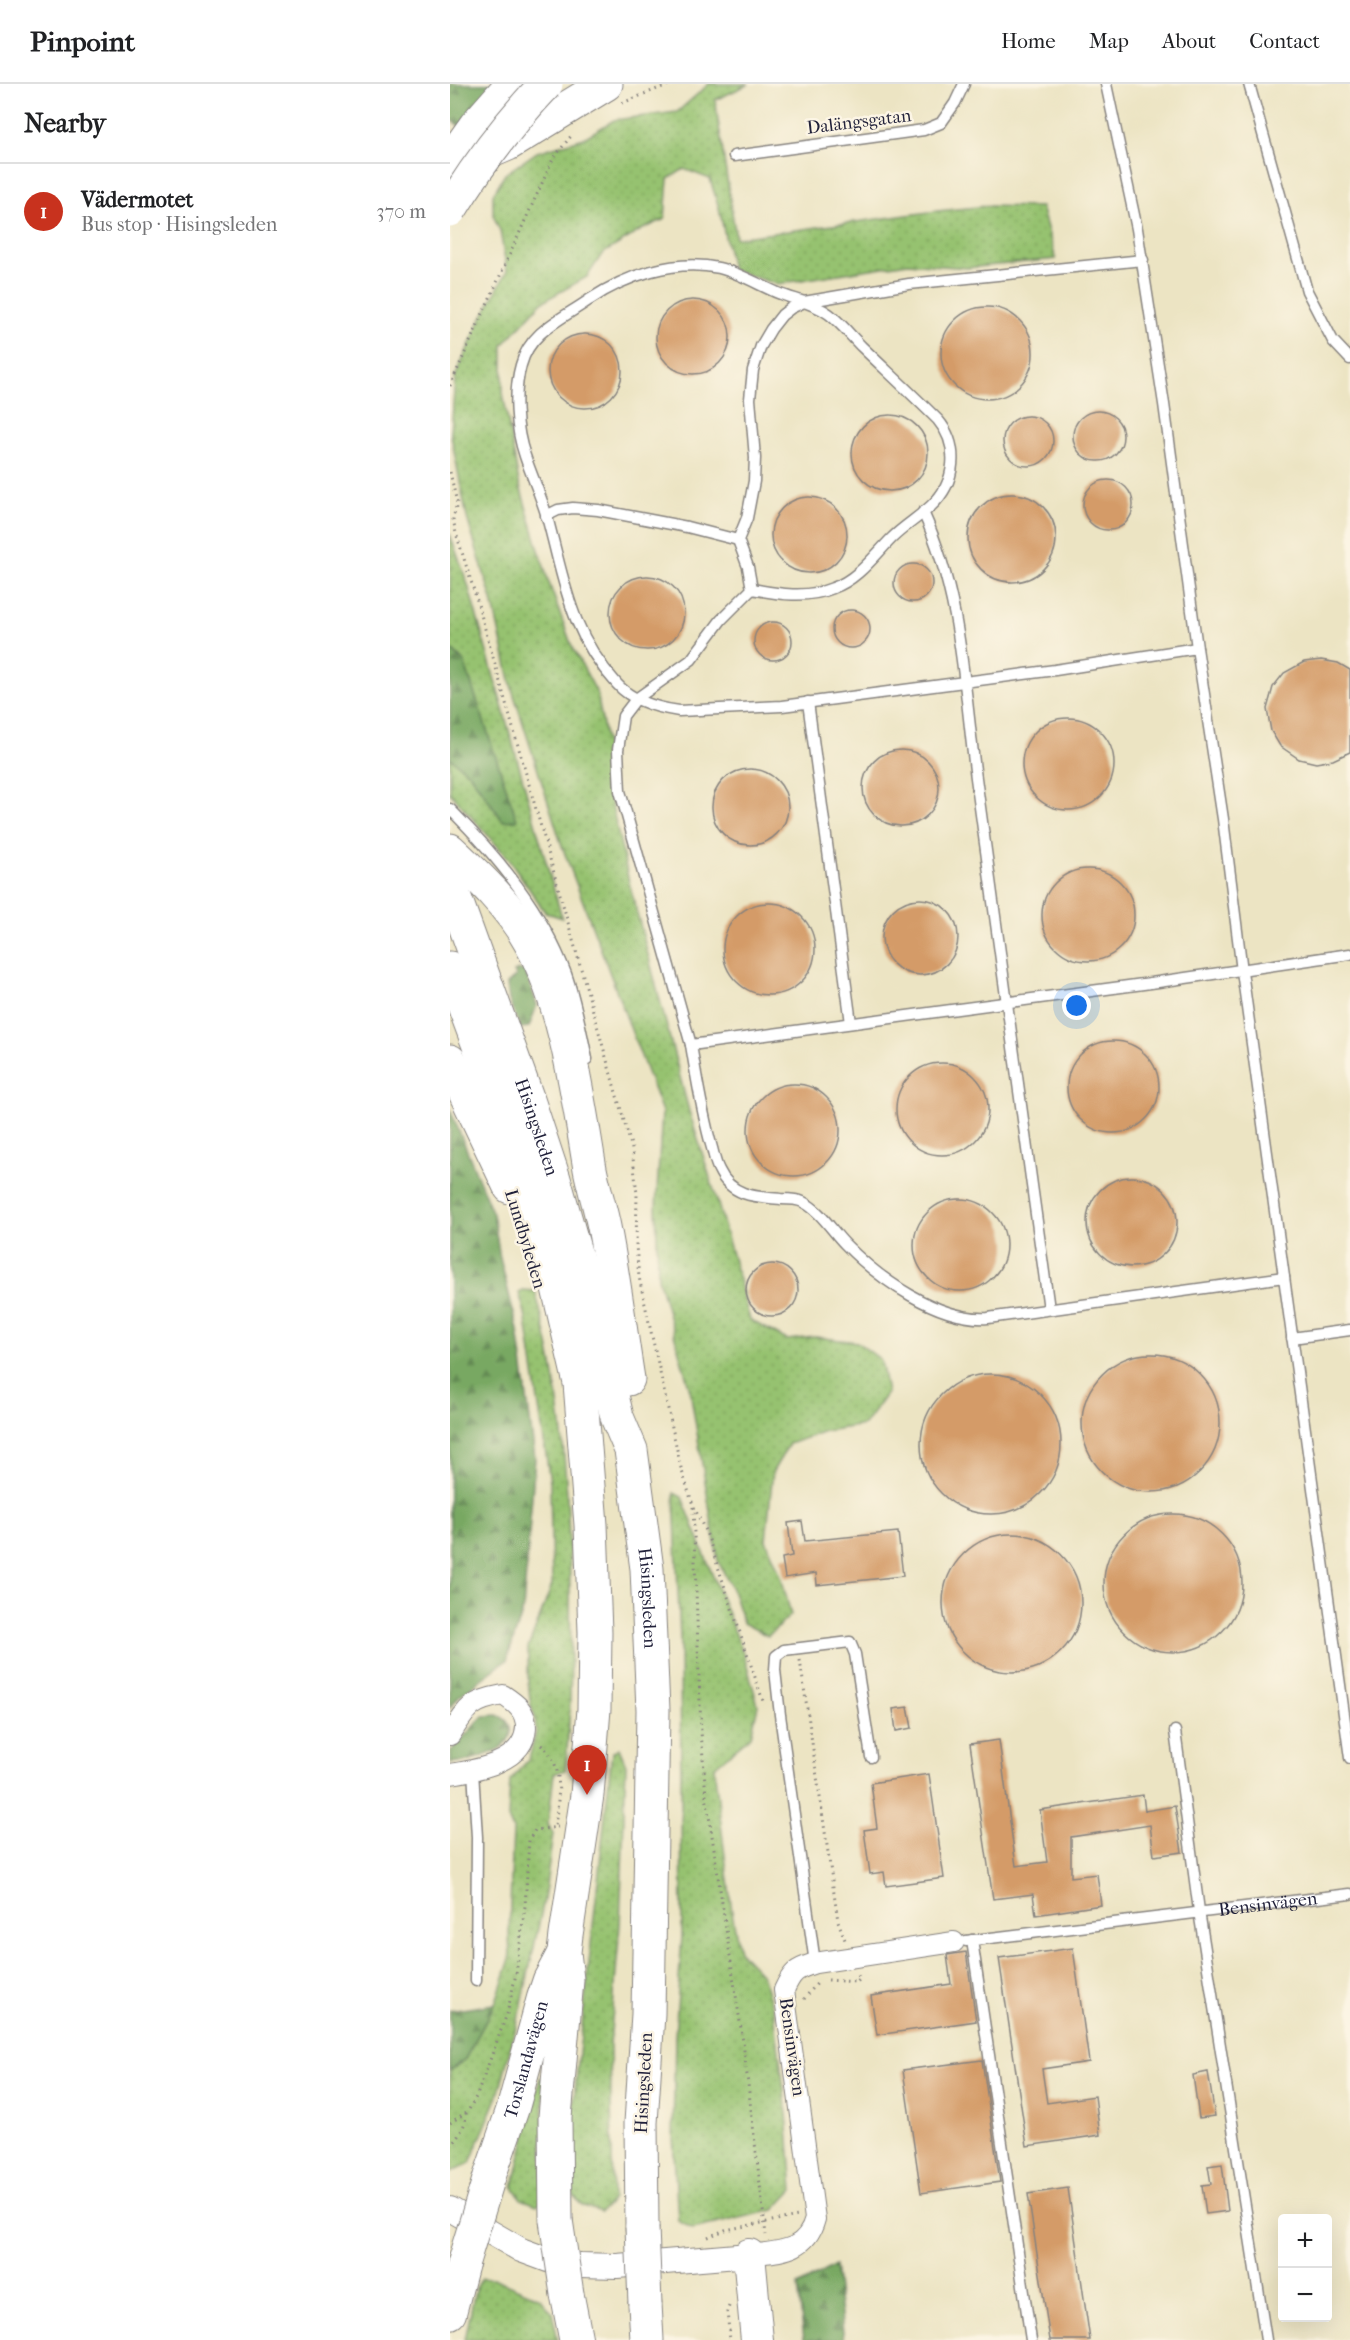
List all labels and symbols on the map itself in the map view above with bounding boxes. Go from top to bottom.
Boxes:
street label: Dalängsgatan [806,105,913,139]
your location [1062,991,1091,1020]
street label: Hisingsleden [511,1076,563,1179]
street label: Lundbyleden [500,1187,550,1292]
street label: Hisingsleden [634,1546,661,1649]
pin: 1 [568,1746,606,1795]
street label: Bensinvägen [1217,1888,1319,1921]
street label: Bensinvägen [775,1996,809,2098]
street label: Torslandavägen [500,1998,552,2122]
street label: Hisingsleden [631,2031,657,2134]

